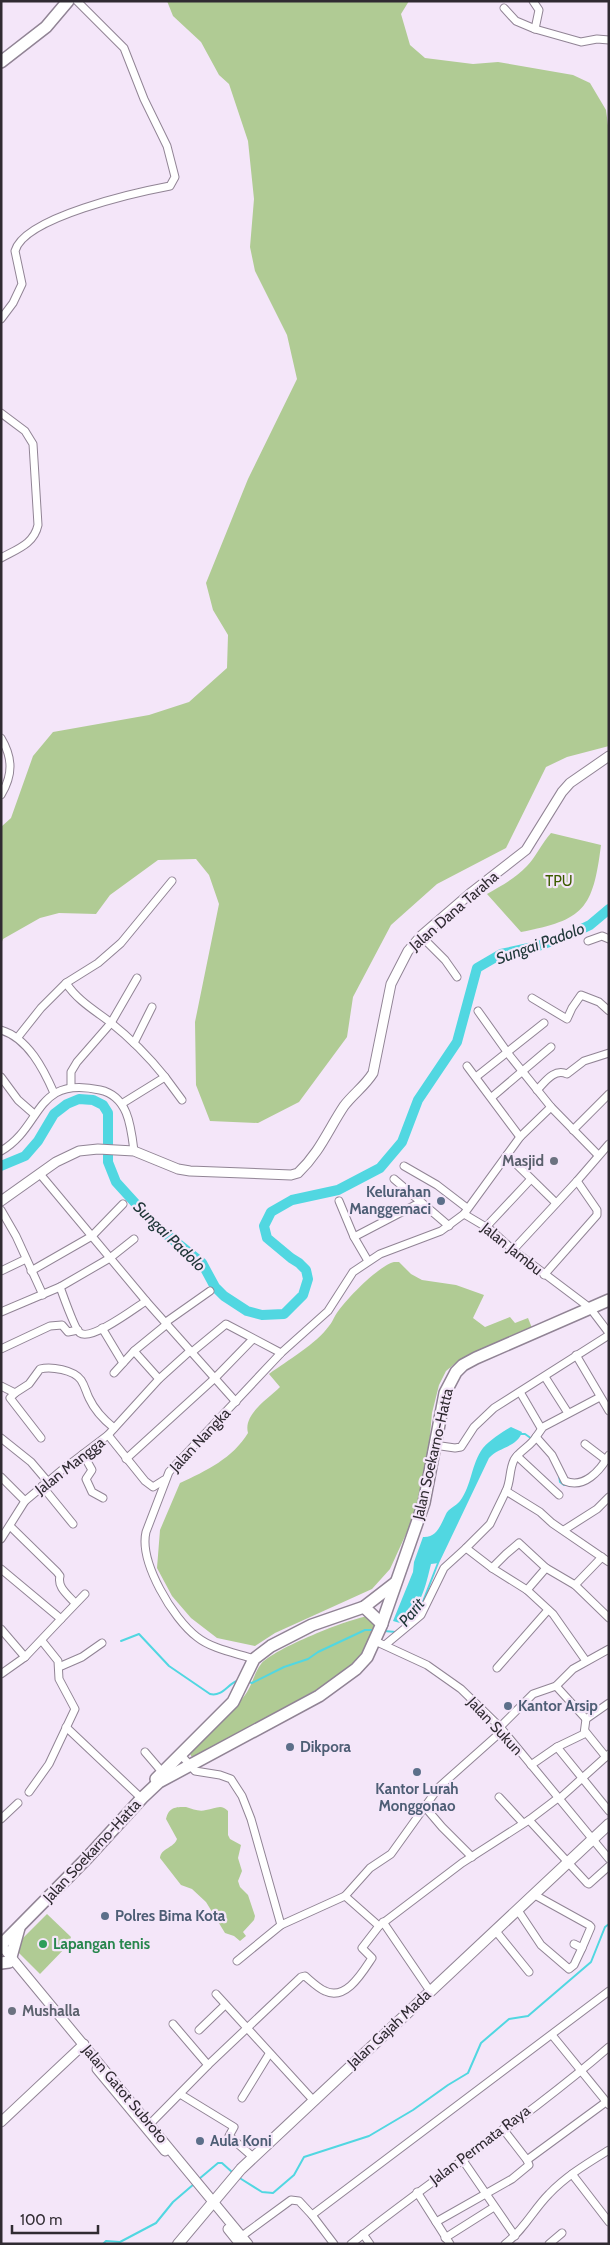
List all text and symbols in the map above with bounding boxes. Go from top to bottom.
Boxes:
street label: Jalan Dana Taraha [405,867,503,955]
park label: TPU [545,872,573,890]
water label: Sungai Padolo [493,919,587,968]
place label: Masjid [502,1152,544,1170]
marker: Masjid [548,1155,560,1167]
place label: Kelurahan Manggemaci [349,1183,431,1218]
marker: Kelurahan Manggemaci [435,1195,447,1207]
water label: Sungai Padolo [130,1197,210,1275]
street label: Jalan Jambu [477,1218,546,1279]
street label: Jalan Soekarno-Hatta [409,1386,457,1523]
street label: Jalan Nangka [165,1404,235,1476]
street label: Jalan Mangga [31,1433,109,1499]
water label: Parit [394,1594,429,1630]
street label: Jalan Sukun [463,1692,526,1759]
place label: Kantor Arsip [518,1697,598,1715]
marker: Kantor Arsip [502,1700,514,1712]
place label: Dikpora [300,1738,352,1756]
marker: Dikpora [284,1741,296,1753]
marker: Kantor Lurah Monggonao [411,1766,423,1778]
place label: Kantor Lurah Monggonao [375,1780,459,1815]
street label: Jalan Soekarno-Hatta [39,1795,145,1907]
place label: Polres Bima Kota [115,1907,226,1925]
marker: Polres Bima Kota [99,1910,111,1922]
place label: Lapangan tenis [53,1935,150,1953]
marker: Lapangan tenis [37,1938,49,1950]
street label: Jalan Gajah Mada [343,1985,435,2073]
place label: Mushalla [22,2002,81,2020]
marker: Mushalla [6,2005,18,2017]
street label: Jalan Gatot Subroto [78,2040,171,2147]
street label: Jalan Permata Raya [426,2101,534,2189]
place label: Aula Koni [210,2132,272,2150]
marker: Aula Koni [194,2135,206,2147]
scale bar [12,2202,99,2234]
text: 100 m [20,2211,62,2229]

